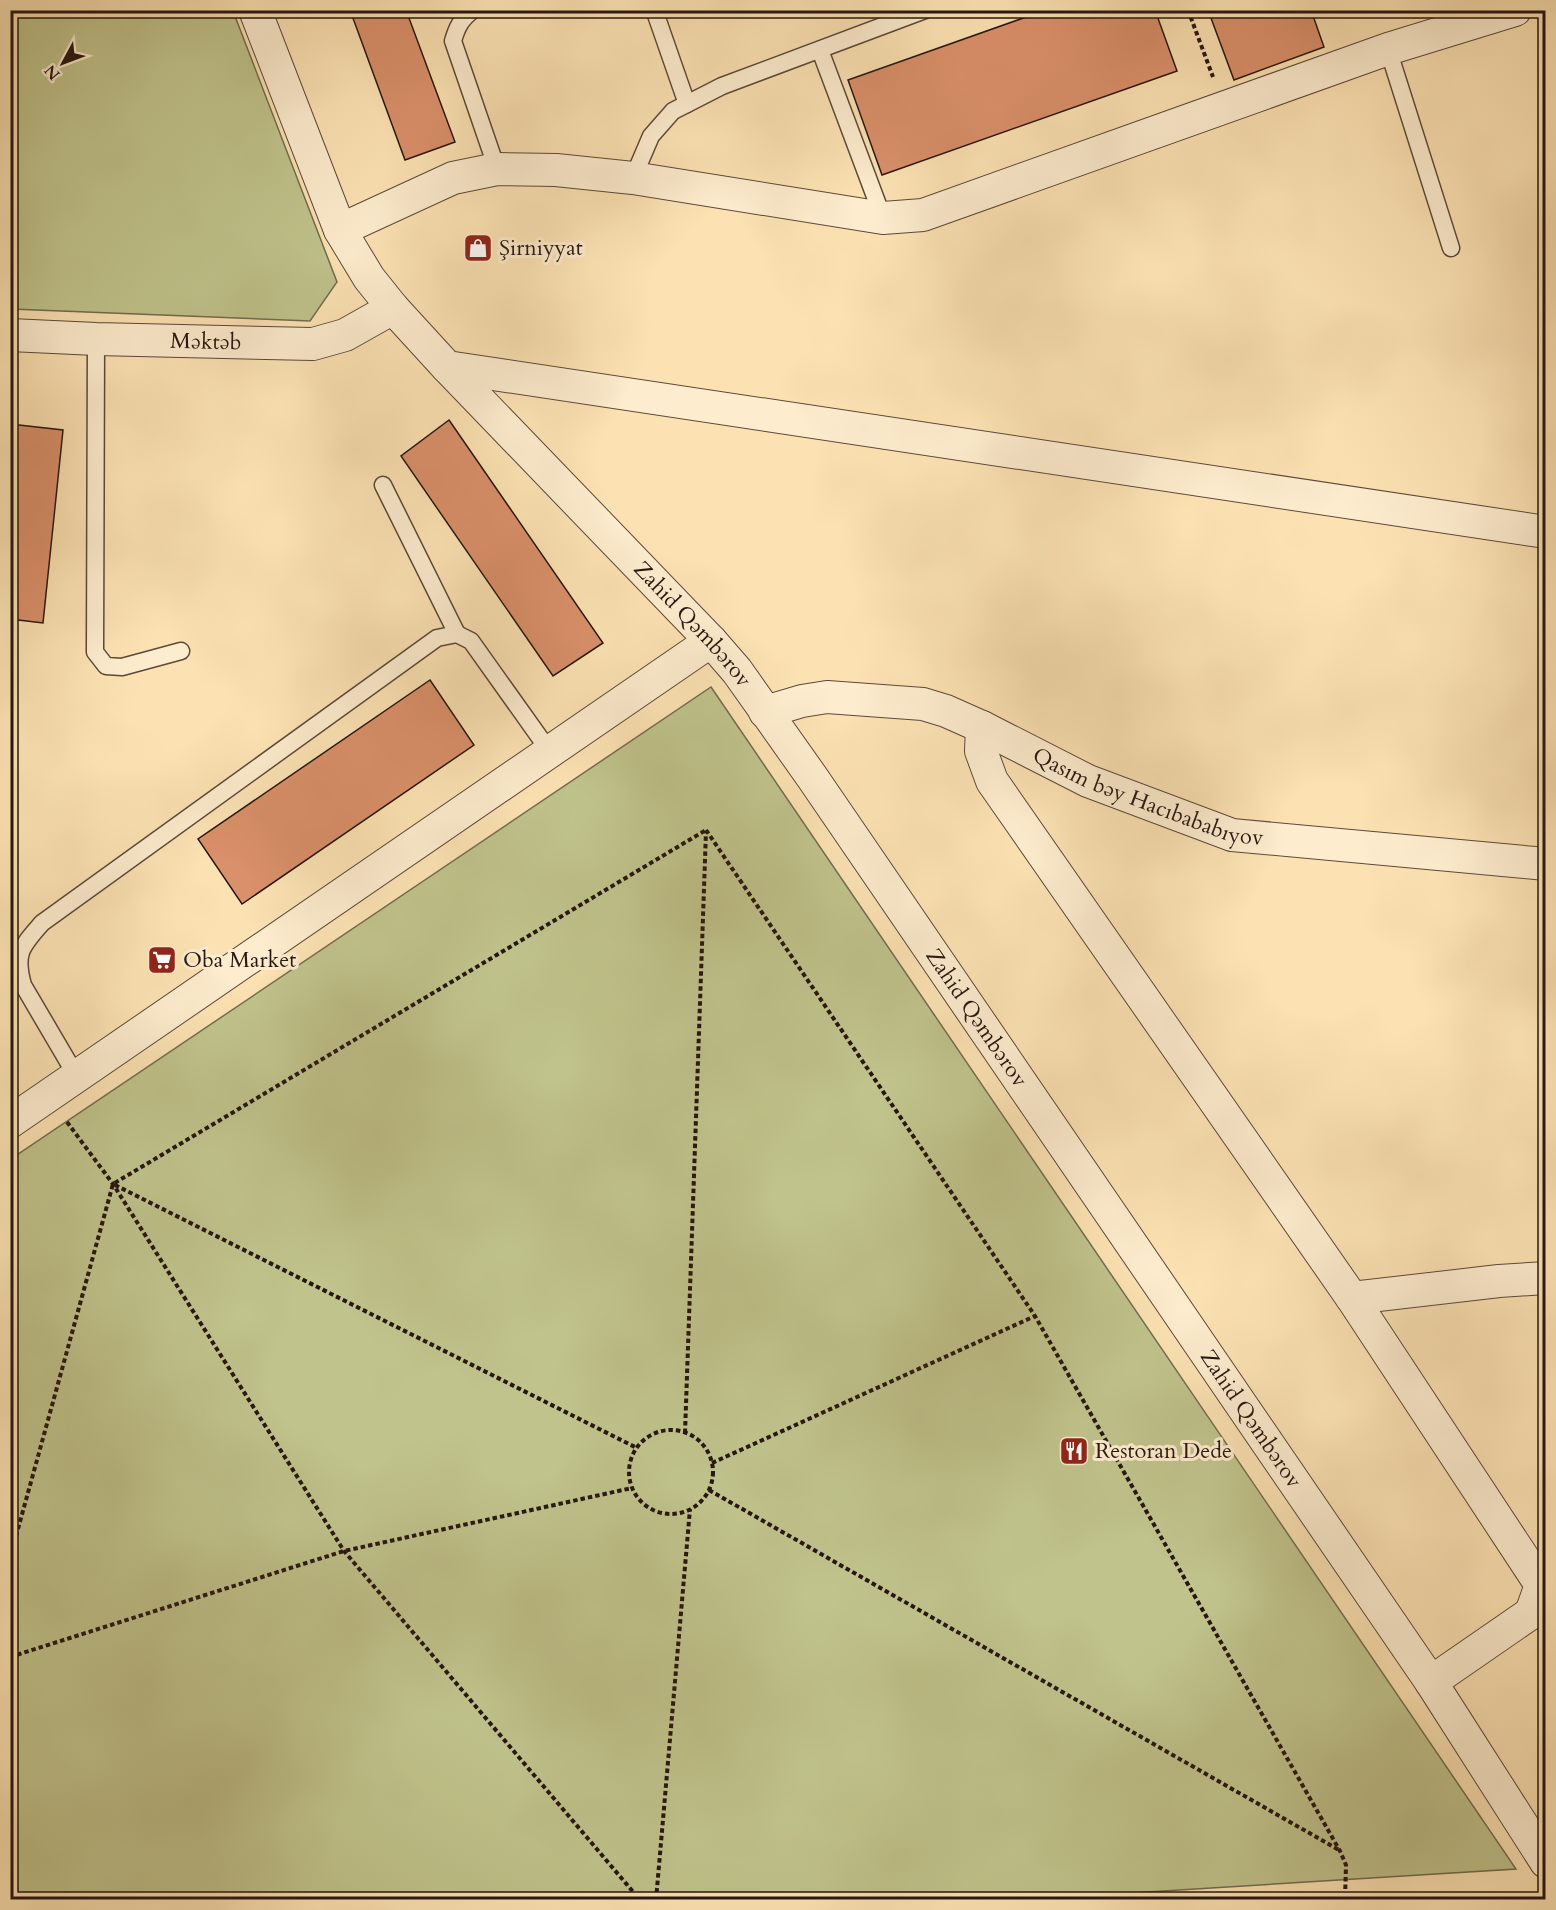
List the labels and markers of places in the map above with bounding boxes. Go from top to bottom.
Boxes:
shop icon: Şirniyyat [462,232,494,264]
place label: Şirniyyat [499,233,583,263]
supermarket icon: Oba Market [146,944,178,976]
place label: Oba Market [183,945,296,975]
restaurant icon: Restoran Dede [1058,1435,1090,1467]
place label: Restoran Dede [1095,1436,1232,1466]

